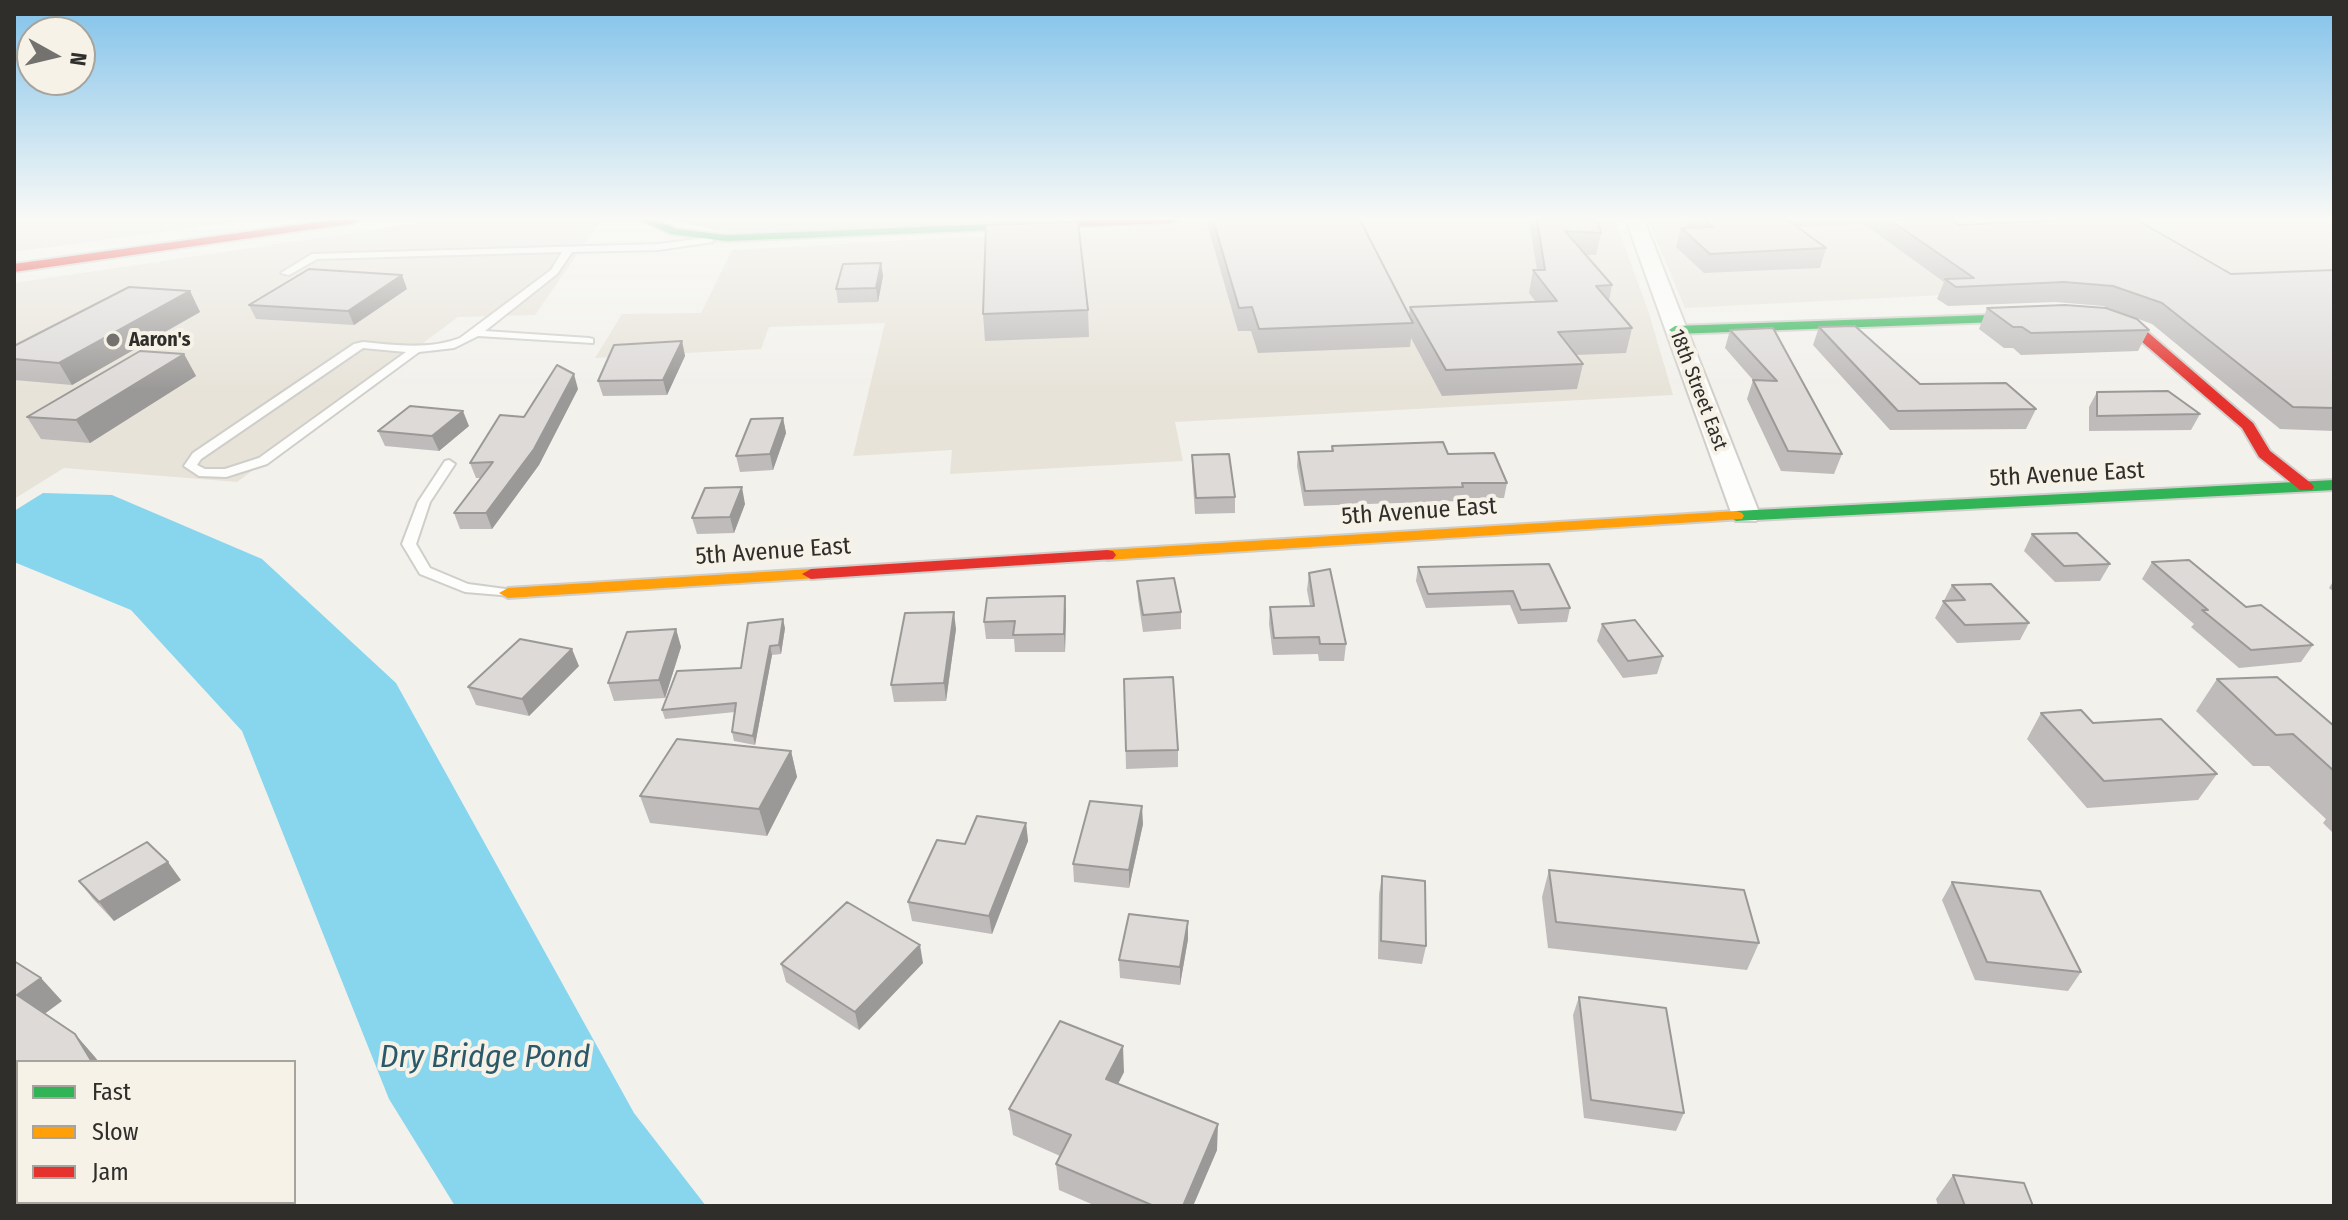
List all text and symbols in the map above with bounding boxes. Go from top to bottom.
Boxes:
north arrow [16,16,96,96]
text: N [64,51,93,68]
street label: 18th Street East [1664,326,1732,454]
place label: Aaron's [129,328,191,352]
marker: Aaron's [104,331,122,349]
street label: 5th Avenue East [1989,457,2145,493]
street label: 5th Avenue East [1340,492,1498,532]
street label: 5th Avenue East [694,532,852,572]
water label: Dry Bridge Pond [380,1039,590,1077]
legend [16,1060,296,1204]
text: Fast [92,1078,131,1106]
text: Slow [92,1118,138,1146]
text: Jam [92,1158,129,1186]

